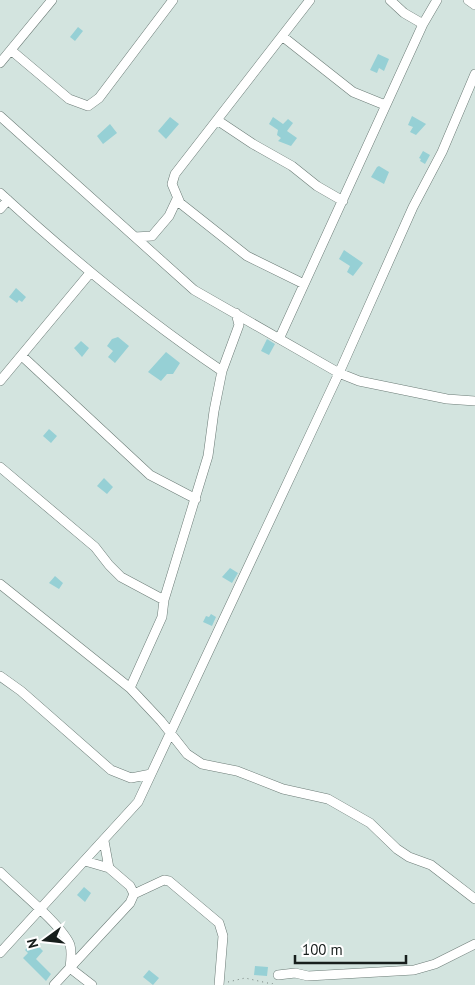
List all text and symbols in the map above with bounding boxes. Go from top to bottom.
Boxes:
north arrow [20,915,70,965]
scale bar [295,932,406,964]
text: N [23,937,42,950]
text: 100 m [302,940,343,959]

